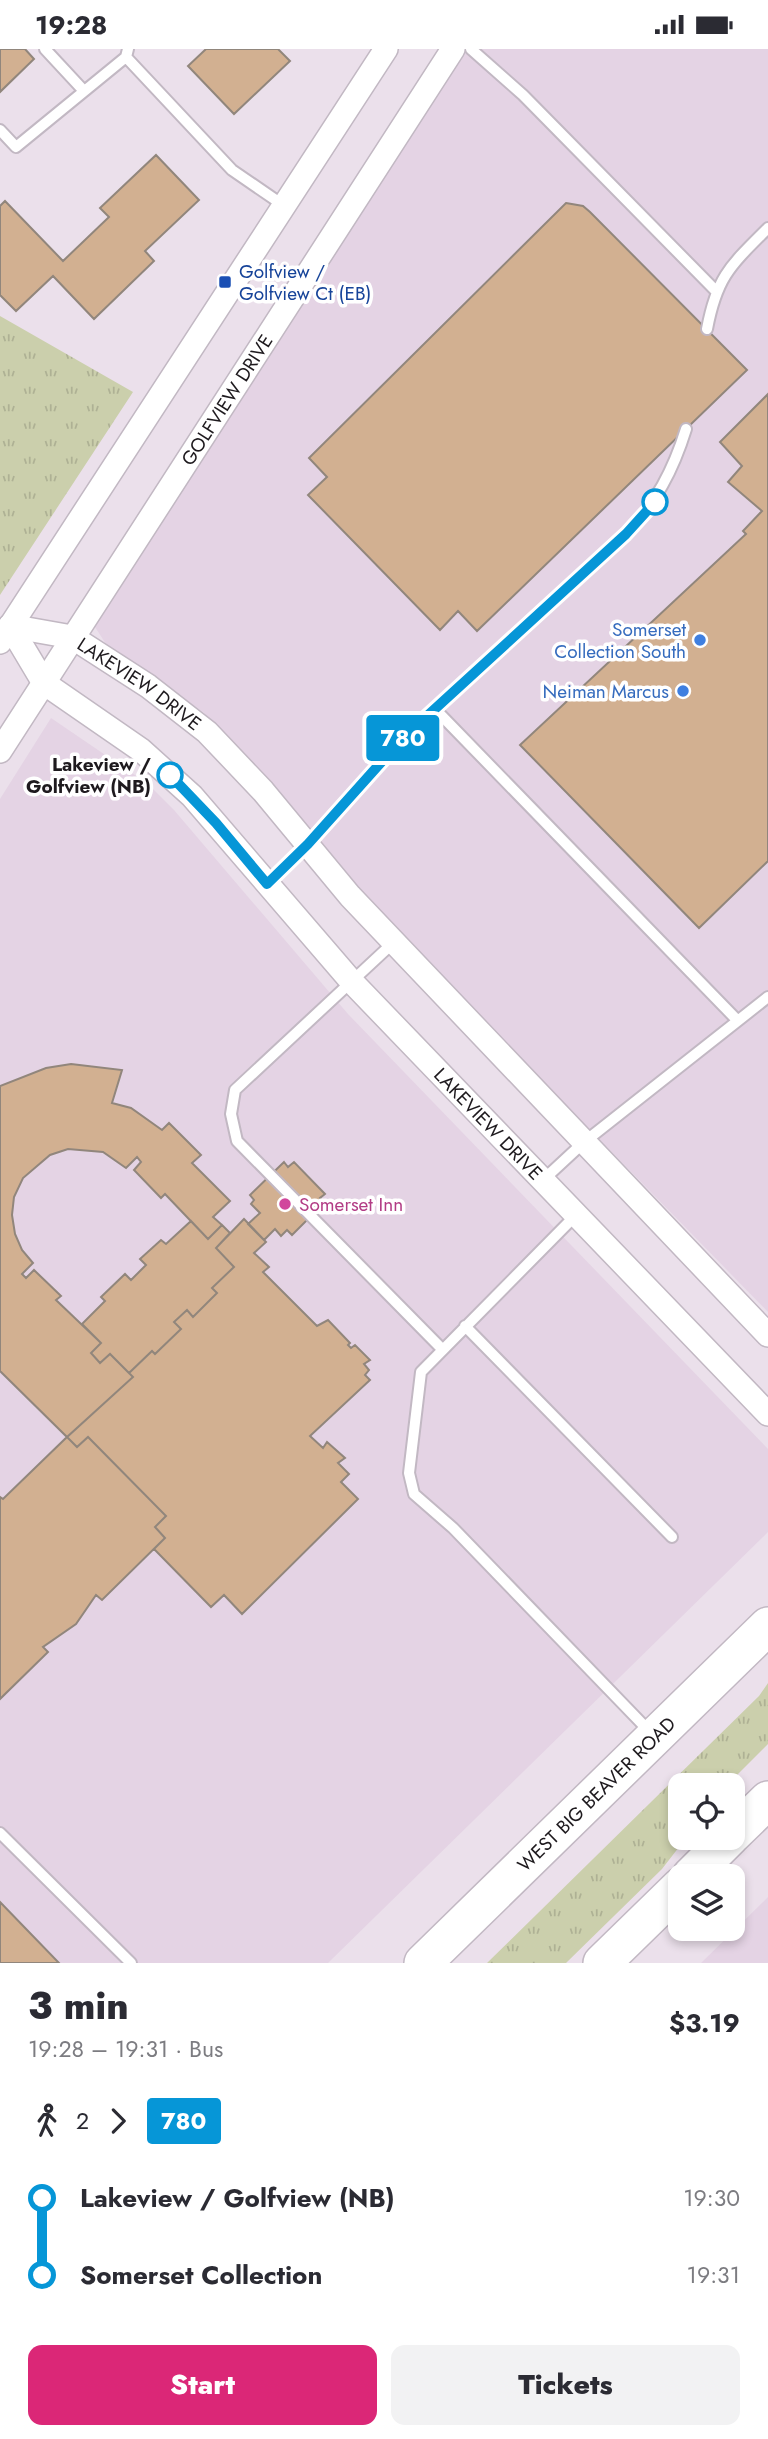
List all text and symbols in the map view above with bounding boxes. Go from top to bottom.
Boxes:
text: 19:28 [35,6,107,44]
place label: Golfview / Golfview Ct (EB) [239,258,371,307]
marker: Golfview / Golfview Ct (EB) [217,274,233,290]
street label: GOLFVIEW DRIVE [175,329,279,471]
unlabelled marker [642,489,668,515]
place label: Somerset Collection South [554,616,686,665]
street label: LAKEVIEW DRIVE [72,631,207,737]
marker: Somerset Collection South [692,632,708,648]
place label: Neiman Marcus [542,678,669,705]
marker: Neiman Marcus [675,683,691,699]
line badge: 780 [363,715,443,761]
text: 780 [380,720,426,755]
place label: Lakeview / Golfview (NB) [26,751,151,800]
marker: Lakeview / Golfview (NB) [157,762,183,788]
street label: LAKEVIEW DRIVE [428,1062,549,1186]
place label: Somerset Inn [299,1191,403,1218]
marker: Somerset Inn [277,1196,293,1212]
street label: WEST BIG BEAVER ROAD [511,1711,682,1878]
map controls [668,1773,745,1941]
button: locate [668,1773,745,1850]
button: layers [668,1864,745,1941]
text: 3 min [28,1978,129,2033]
text: $3.19 [669,2004,740,2042]
text: 19:28 – 19:31 · Bus [28,2032,223,2066]
icon: walk [28,2102,66,2140]
icon: forward [99,2102,137,2140]
text: 780 [161,2103,207,2138]
text: 2 [76,2104,89,2138]
text: Lakeview / Golfview (NB) [80,2179,395,2217]
text: 19:30 [683,2181,740,2215]
text: Somerset Collection [80,2256,322,2294]
text: 19:31 [687,2258,740,2292]
button: Start [28,2345,377,2425]
button: Tickets [391,2345,740,2425]

